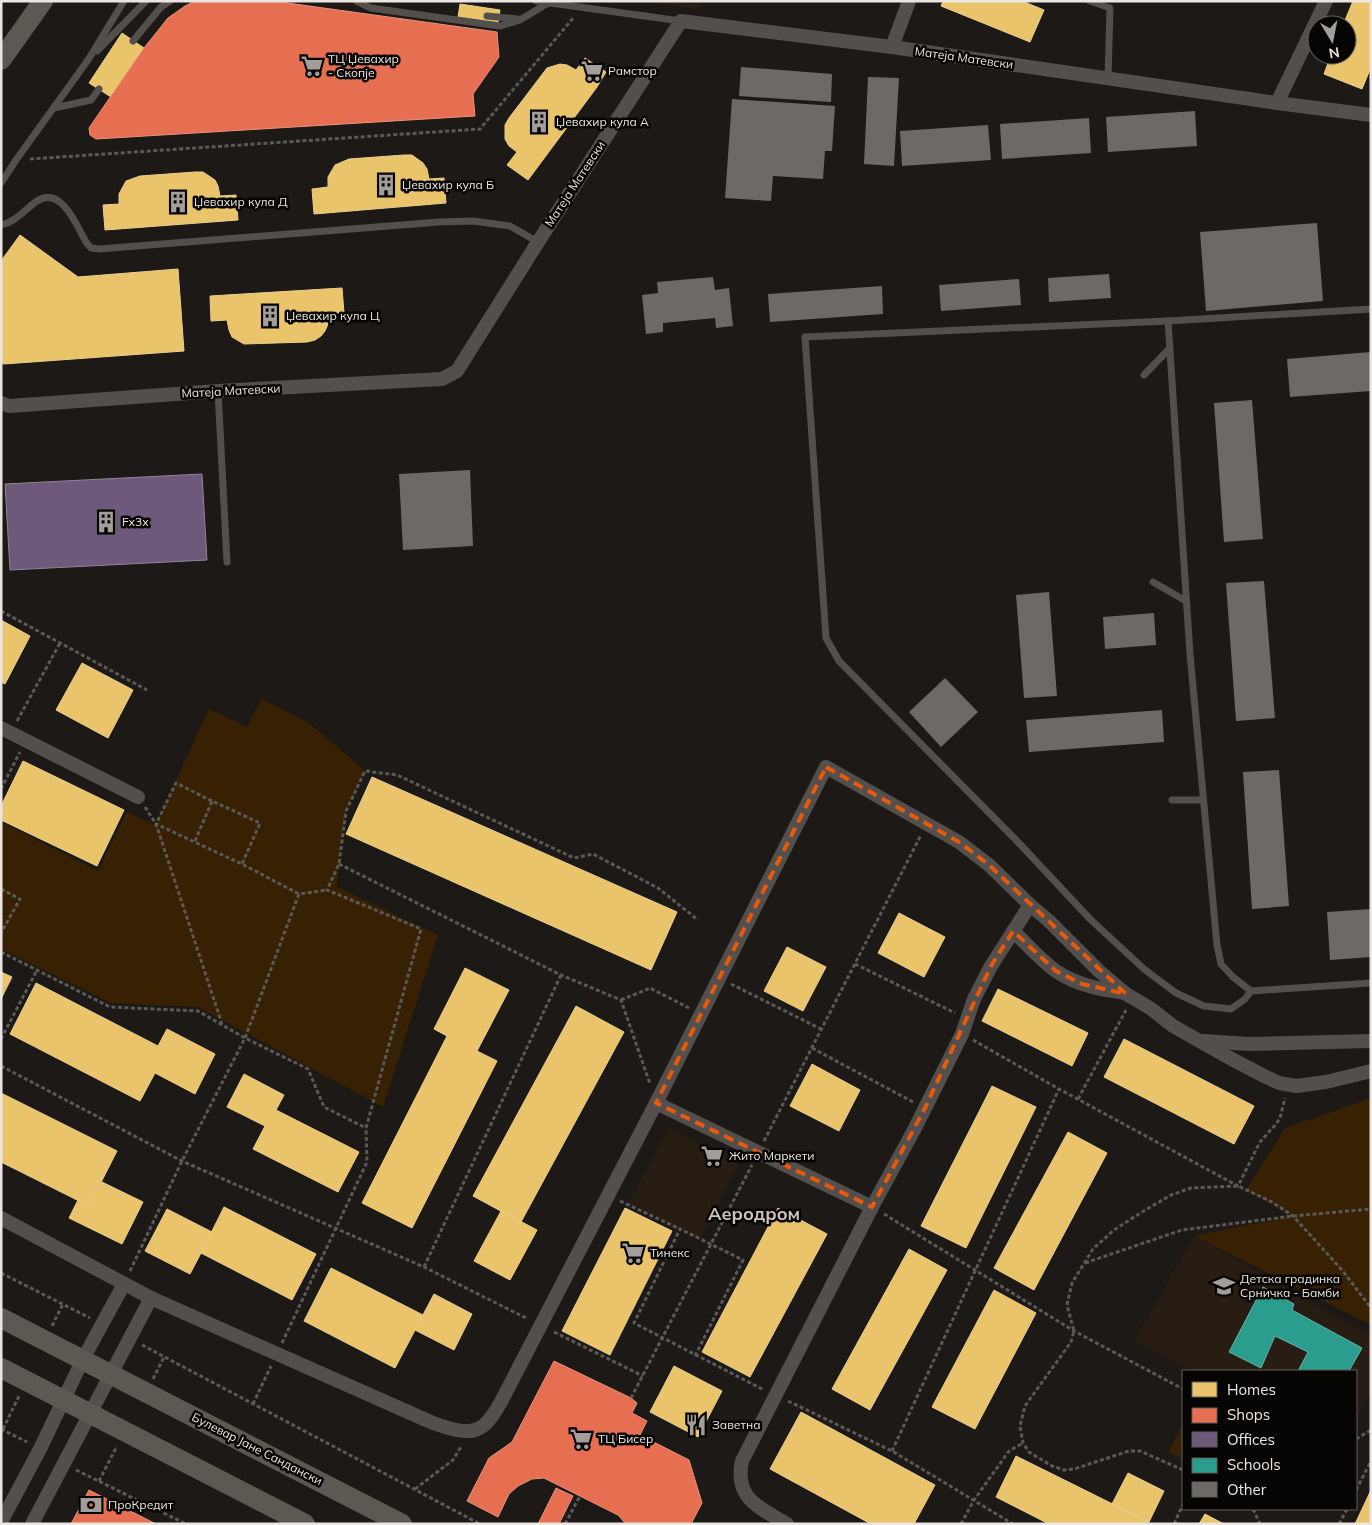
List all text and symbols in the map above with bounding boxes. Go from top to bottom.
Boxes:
north arrow [1307,15,1357,65]
street label: Матеја Матевски [914,43,1014,72]
text: N [1327,43,1341,63]
place label: ТЦ Џевахир - Скопје [328,51,399,80]
supermarket icon: ТЦ Џевахир - Скопје [299,53,325,79]
supermarket icon: Рамстор [579,58,605,84]
place label: Рамстор [608,63,657,78]
building icon: Џевахир кула А [526,109,552,135]
place label: Џевахир кула А [556,114,649,129]
street label: Матеја Матевски [541,138,608,229]
building icon: Џевахир кула Б [373,172,399,198]
place label: Џевахир кула Б [402,177,494,192]
building icon: Џевахир кула Д [165,189,191,215]
place label: Џевахир кула Д [194,194,288,209]
building icon: Џевахир кула Ц [257,303,283,329]
place label: Џевахир кула Ц [286,308,380,323]
street label: Матеја Матевски [181,380,281,401]
building icon: Fx3x [93,509,119,535]
place label: Fx3x [122,514,149,529]
supermarket icon: Жито Маркети [699,1143,725,1169]
place label: Жито Маркети [729,1148,814,1163]
district label: Аеродром [708,1202,800,1225]
supermarket icon: Тинекс [620,1240,646,1266]
place label: Тинекс [650,1245,690,1260]
place label: Детска градинка Срничка - Бамби [1240,1271,1340,1300]
school or university icon: Детска градинка Срничка - Бамби [1211,1273,1237,1299]
legend [1182,1370,1357,1510]
text: Homes [1227,1380,1276,1399]
text: Shops [1227,1405,1270,1424]
street label: Булевар Јане Сандански [189,1409,325,1488]
restaurant icon: Заветна [683,1412,709,1438]
place label: Заветна [712,1417,760,1432]
supermarket icon: ТЦ Бисер [568,1426,594,1452]
text: Offices [1227,1430,1275,1449]
place label: ТЦ Бисер [598,1431,653,1446]
text: Schools [1227,1455,1281,1474]
text: Other [1227,1480,1267,1499]
bank icon: ПроКредит [78,1492,104,1518]
place label: ПроКредит [108,1497,174,1512]

